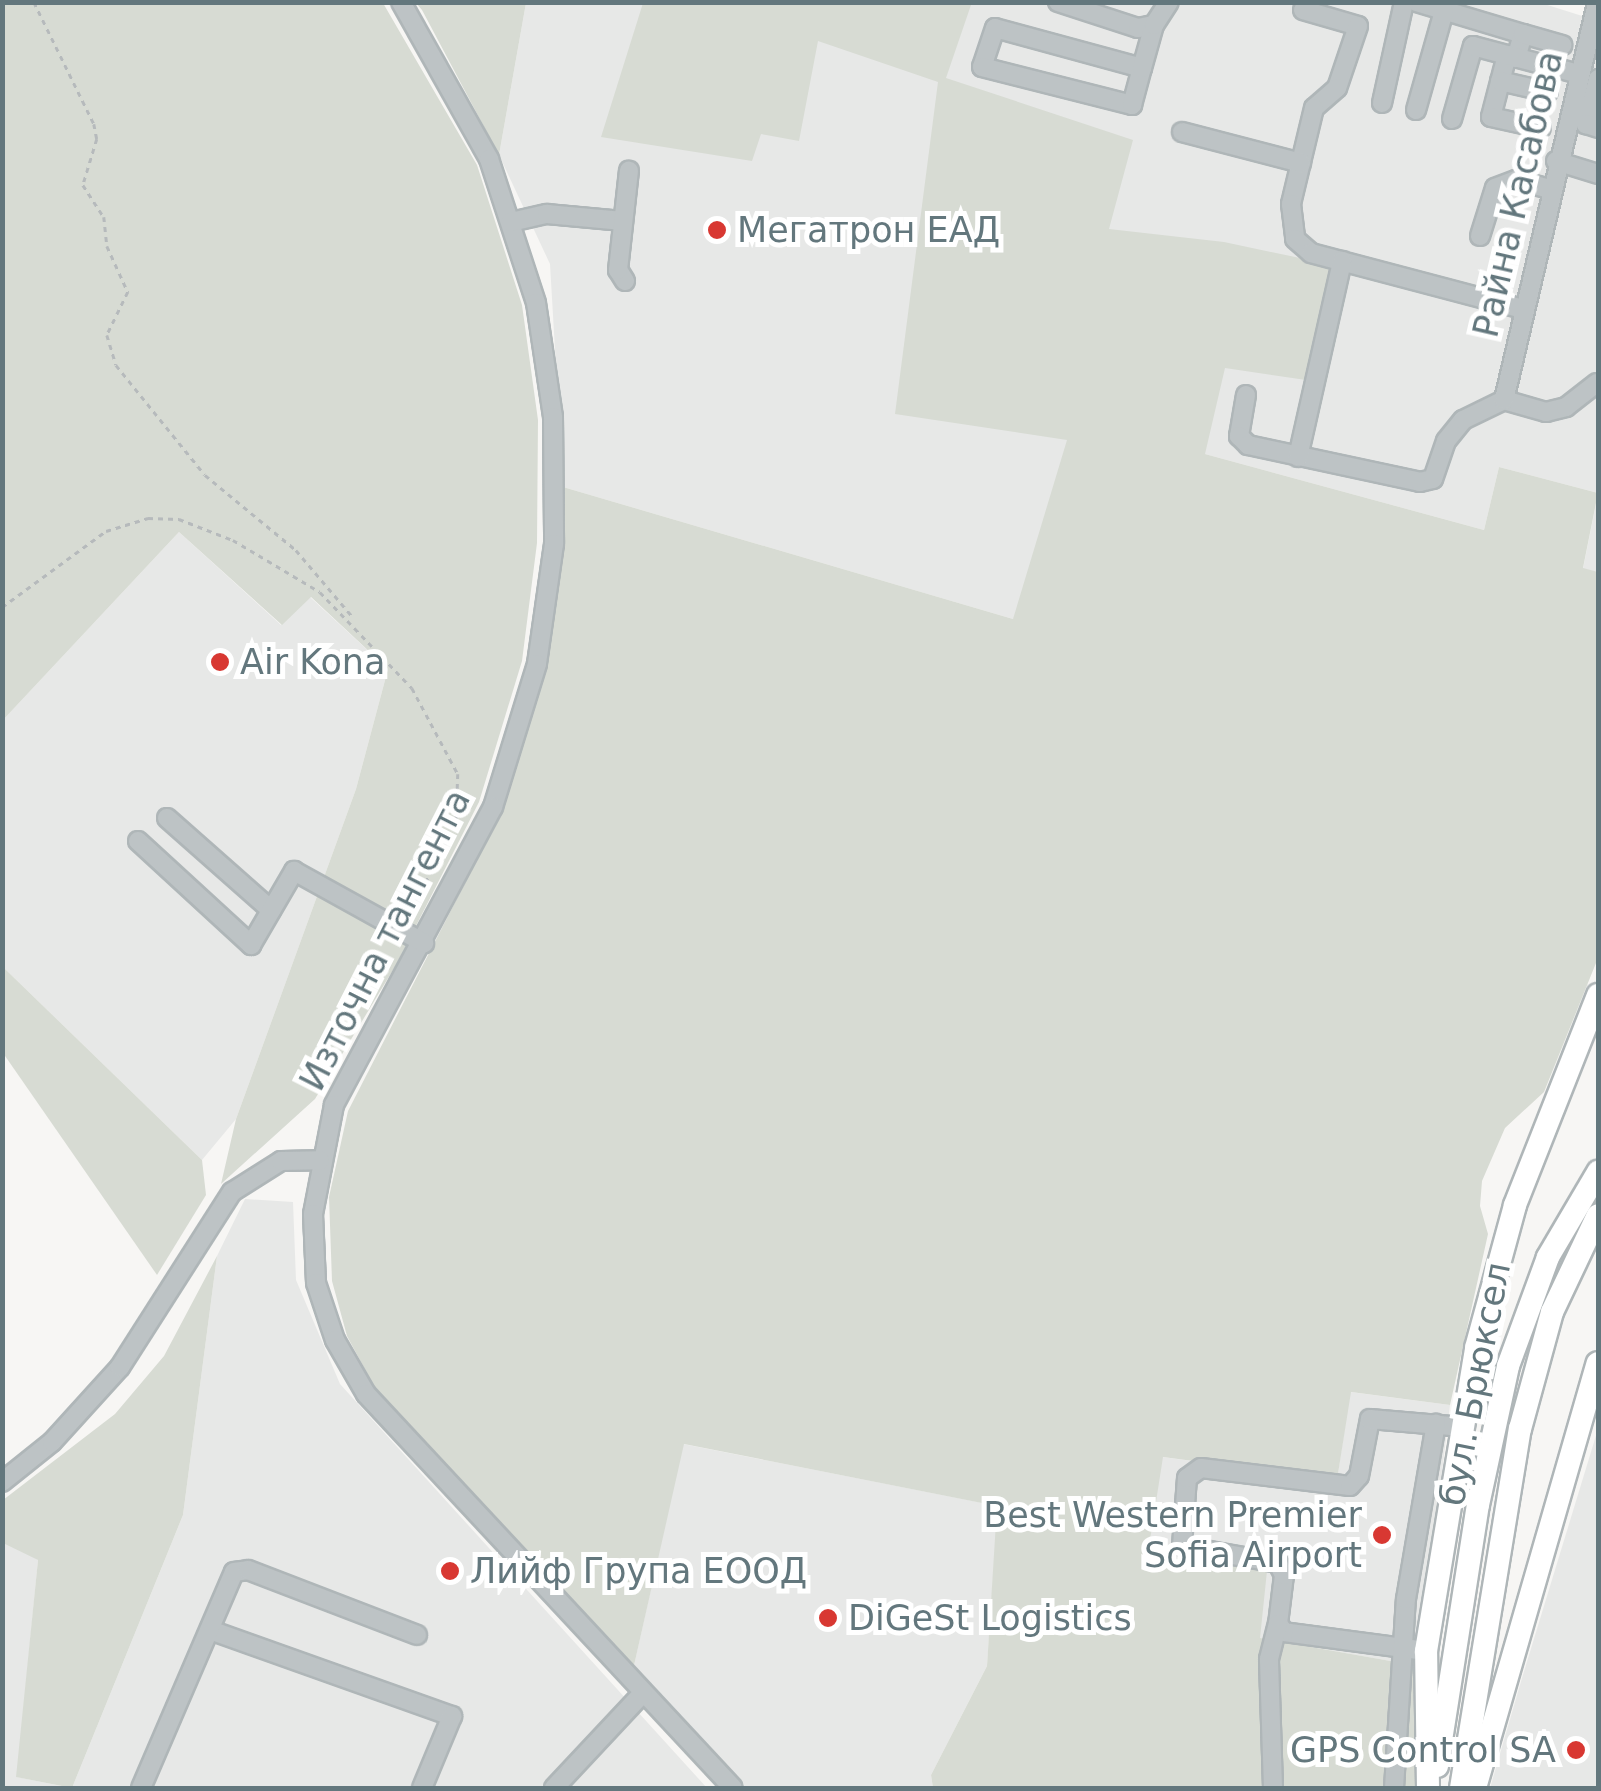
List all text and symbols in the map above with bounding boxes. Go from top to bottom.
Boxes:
street label: Райна Касабова [1465,47,1571,341]
place label: Мегатрон ЕАД [737,209,1000,251]
marker: Мегатрон ЕАД [706,219,728,241]
place label: Air Kona [240,641,385,683]
marker: Air Kona [209,651,231,673]
street label: Източна тангента [291,783,479,1097]
street label: бул. Брюксел [1431,1259,1519,1509]
place label: Best Western Premier Sofia Airport [983,1494,1362,1576]
marker: Best Western Premier Sofia Airport [1371,1524,1393,1546]
place label: Лийф Група ЕООД [470,1550,807,1592]
marker: Лийф Група ЕООД [439,1560,461,1582]
place label: DiGeSt Logistics [848,1597,1132,1639]
marker: DiGeSt Logistics [817,1607,839,1629]
place label: GPS Control SA [1290,1729,1556,1771]
marker: GPS Control SA [1565,1739,1587,1761]

